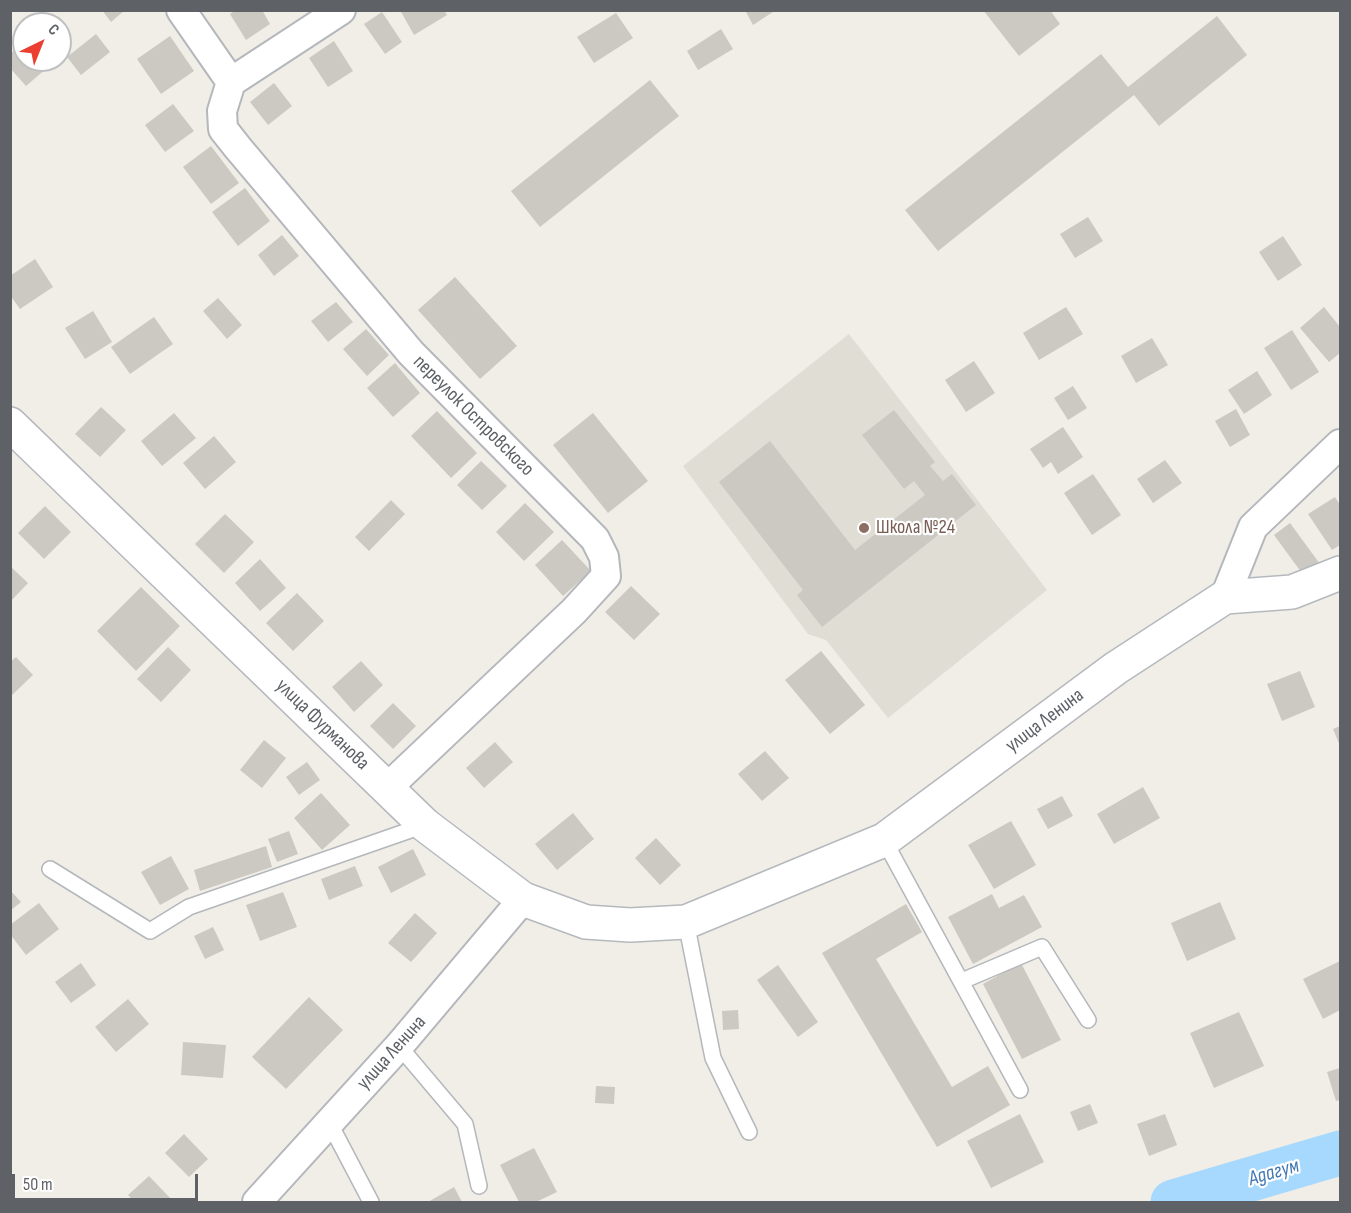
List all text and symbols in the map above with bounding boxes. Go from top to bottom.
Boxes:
north arrow [12,12,72,72]
text: С [44,20,63,40]
street label: переулок Островского [407,350,539,482]
place label: Школа №24 [876,516,955,540]
marker: Школа №24 [857,521,871,535]
street label: улица Фурманова [270,674,374,776]
street label: улица Ленина [1001,684,1089,758]
street label: улица Ленина [352,1011,432,1095]
water label: Адагум [1246,1154,1302,1192]
scale bar [15,1162,201,1200]
text: 50 m [23,1174,53,1195]

